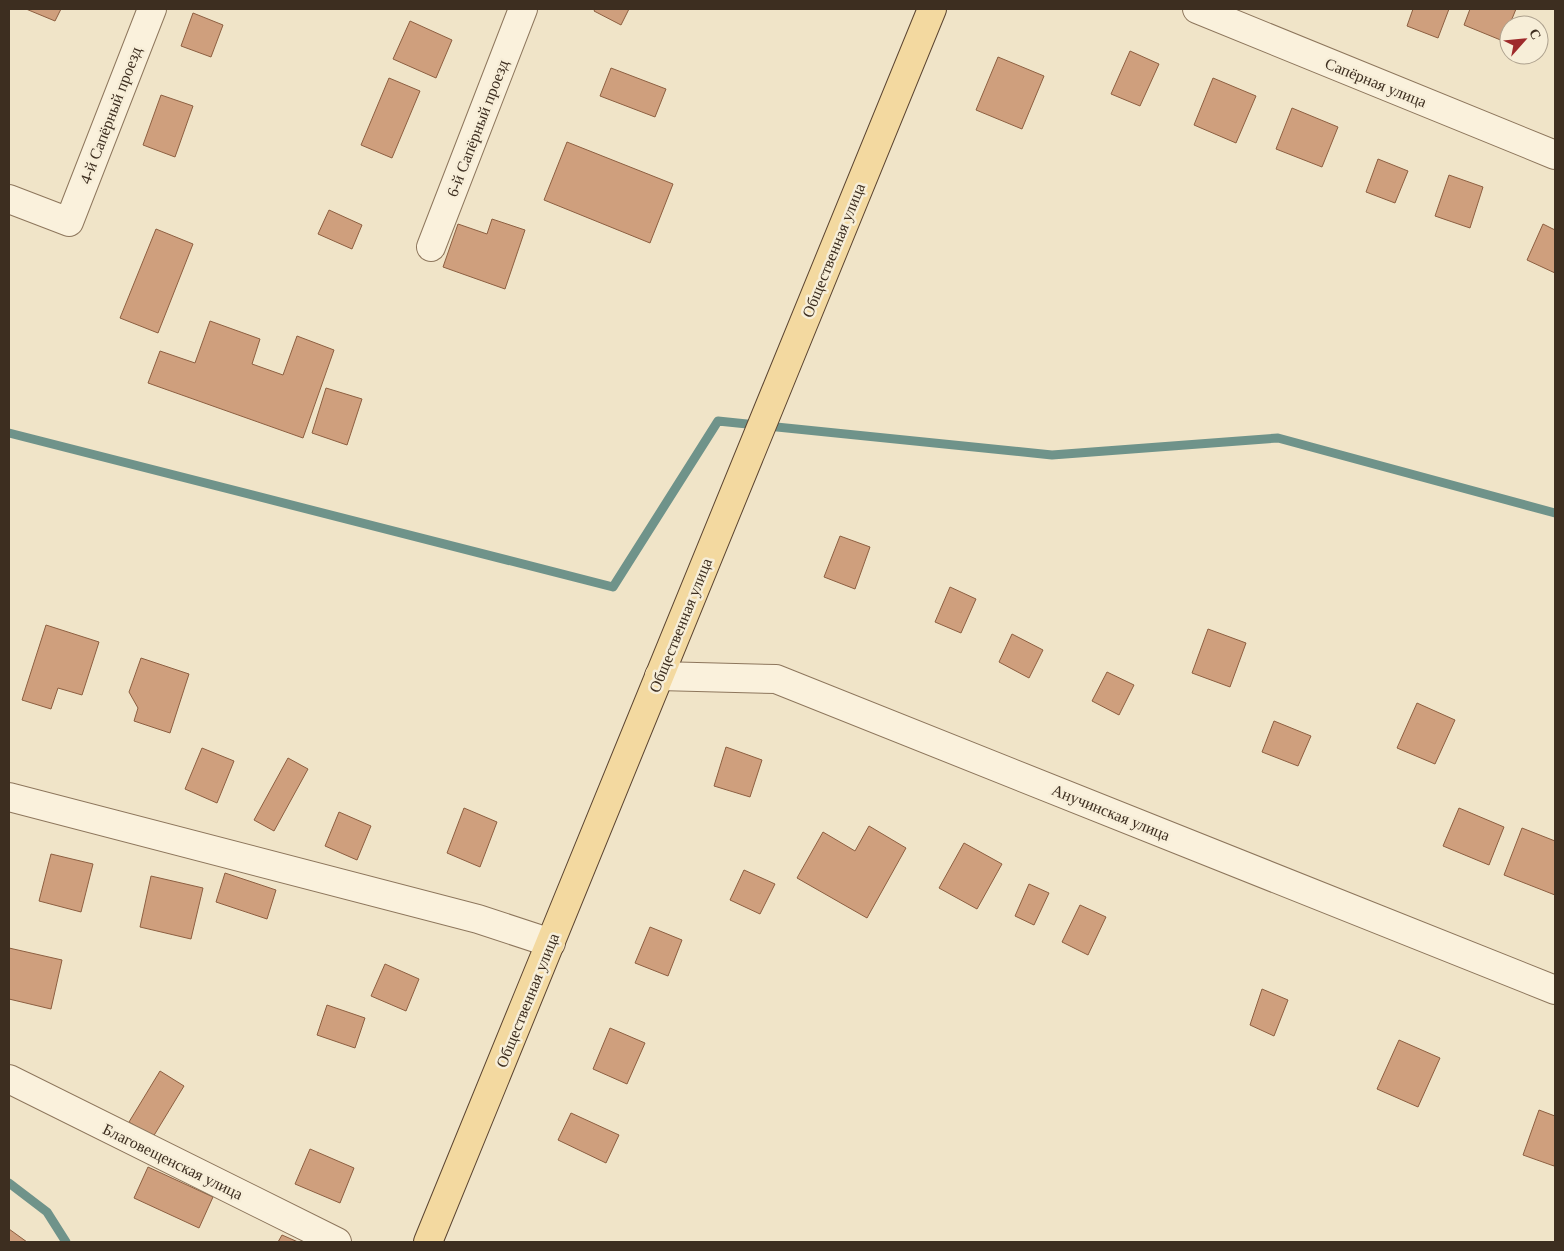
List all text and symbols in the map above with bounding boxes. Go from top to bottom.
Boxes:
north arrow [1499,15,1549,65]
text: С [1526,26,1544,42]
street label: 4-й Сапёрный проезд [77,44,145,186]
street label: Сапёрная улица [1322,54,1429,111]
street label: 6-й Сапёрный проезд [444,57,512,199]
street label: Общественная улица [799,181,869,320]
street label: Общественная улица [646,556,716,695]
street label: Анучинская улица [1049,781,1172,845]
street label: Общественная улица [493,931,563,1070]
street label: Благовещенская улица [100,1120,245,1204]

